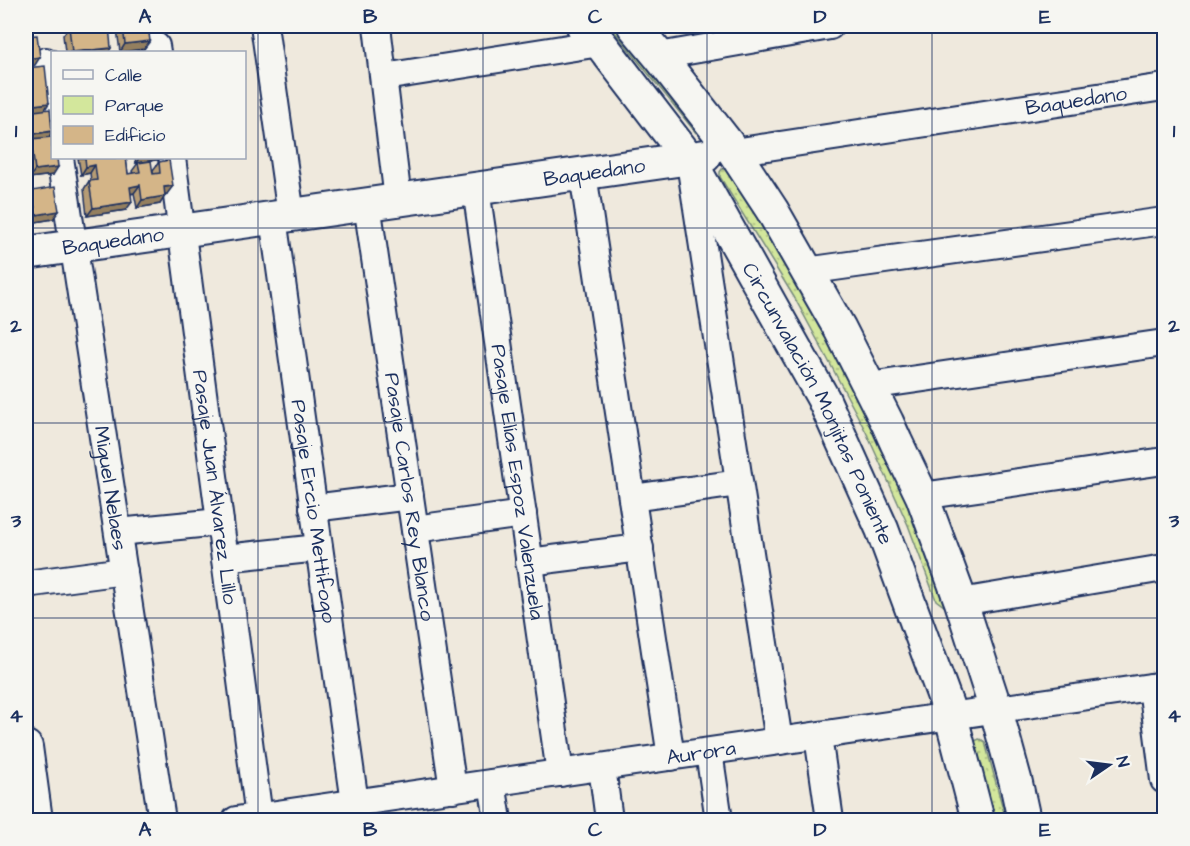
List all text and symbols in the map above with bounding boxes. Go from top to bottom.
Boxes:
text: A [139,3,152,31]
text: B [363,3,378,31]
text: C [588,3,603,31]
text: D [814,3,827,31]
text: E [1039,3,1051,31]
legend [51,51,246,159]
text: Calle [105,63,143,88]
street label: Baquedano [1023,78,1129,122]
text: Parque [105,93,164,118]
text: 1 [15,117,18,145]
text: 1 [1173,117,1176,145]
text: Edificio [105,123,165,148]
street label: Baquedano [542,150,647,193]
street label: Baquedano [60,219,166,262]
street label: Circunvalación Monjitas Poniente [735,257,901,548]
text: 2 [9,312,22,340]
text: 2 [1167,312,1180,340]
street label: Pasaje Elías Espoz Valenzuela [484,342,552,622]
street label: Pasaje Juan Álvarez Lillo [186,368,245,606]
street label: Pasaje Carlos Rey Blanco [377,371,443,623]
street label: Pasaje Ercio Mettifogo [284,397,344,625]
street label: Miguel Nelaes [87,424,135,552]
text: 3 [10,507,22,535]
text: 3 [1168,507,1180,535]
text: 4 [9,702,23,730]
text: 4 [1167,702,1181,730]
street label: Aurora [664,733,738,772]
north arrow [1079,735,1139,795]
text: N [1111,754,1134,769]
text: A [139,816,152,844]
text: B [363,816,378,844]
text: C [588,816,603,844]
text: D [814,816,827,844]
text: E [1039,816,1051,844]

